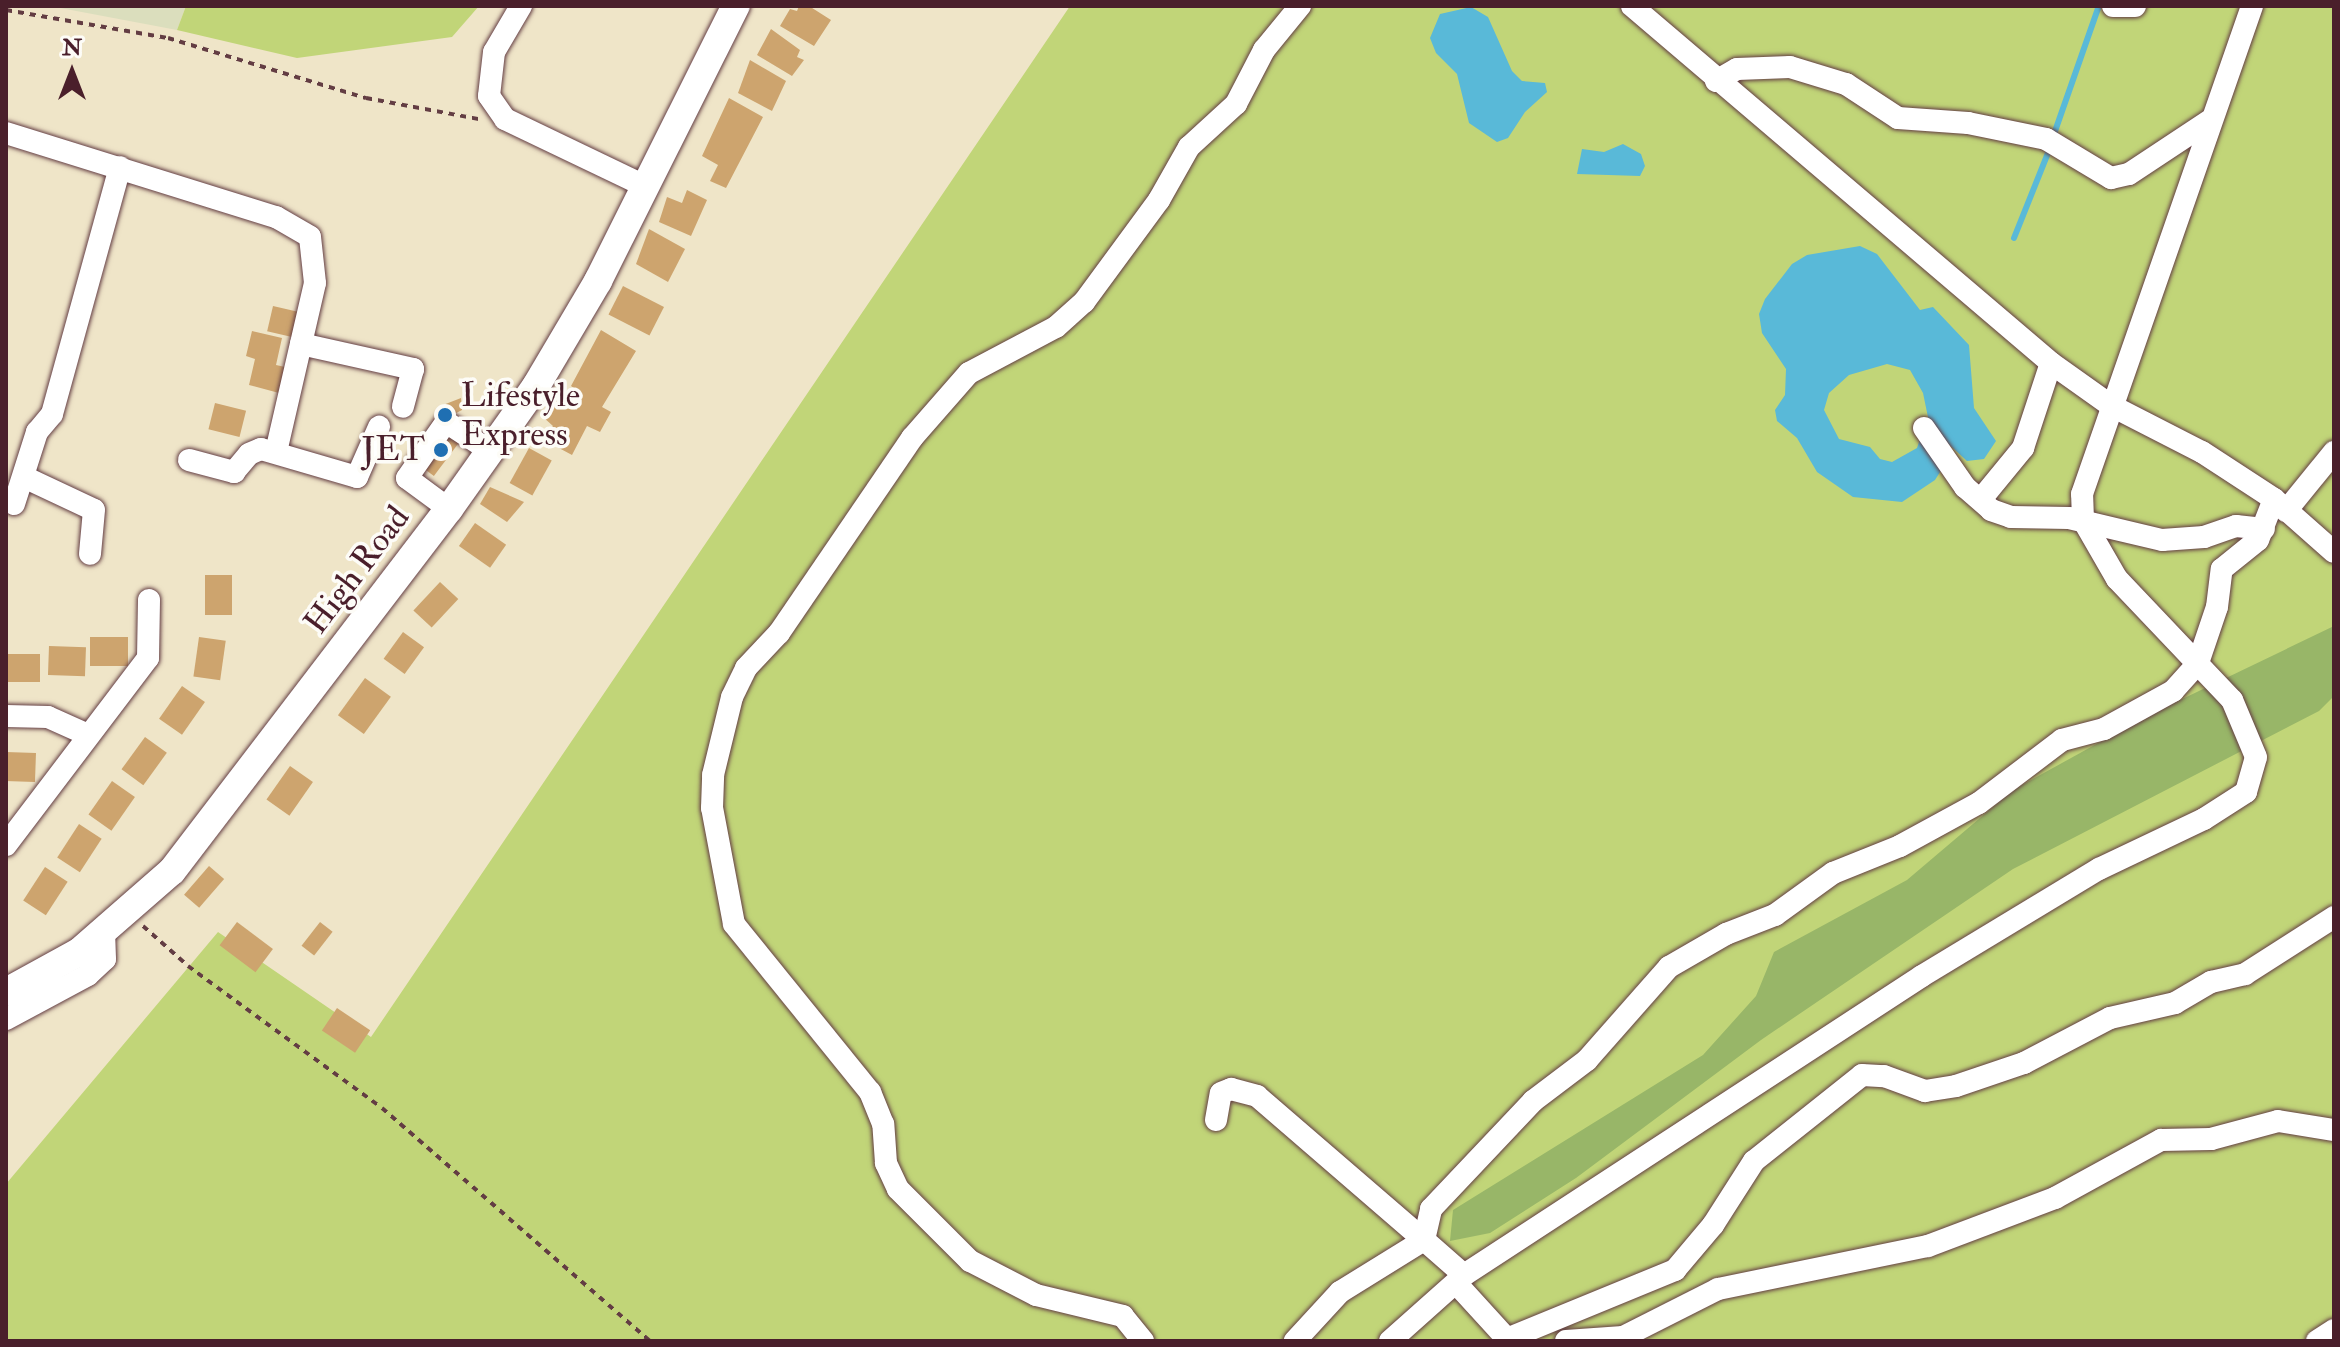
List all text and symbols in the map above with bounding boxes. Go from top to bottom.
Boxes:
north arrow [32,32,112,112]
text: N [62,34,82,62]
place label: Lifestyle Express [461,375,580,454]
marker: Lifestyle Express [436,406,454,424]
place label: JET [361,430,425,470]
marker: JET [432,441,450,459]
street label: High Road [296,498,418,642]

